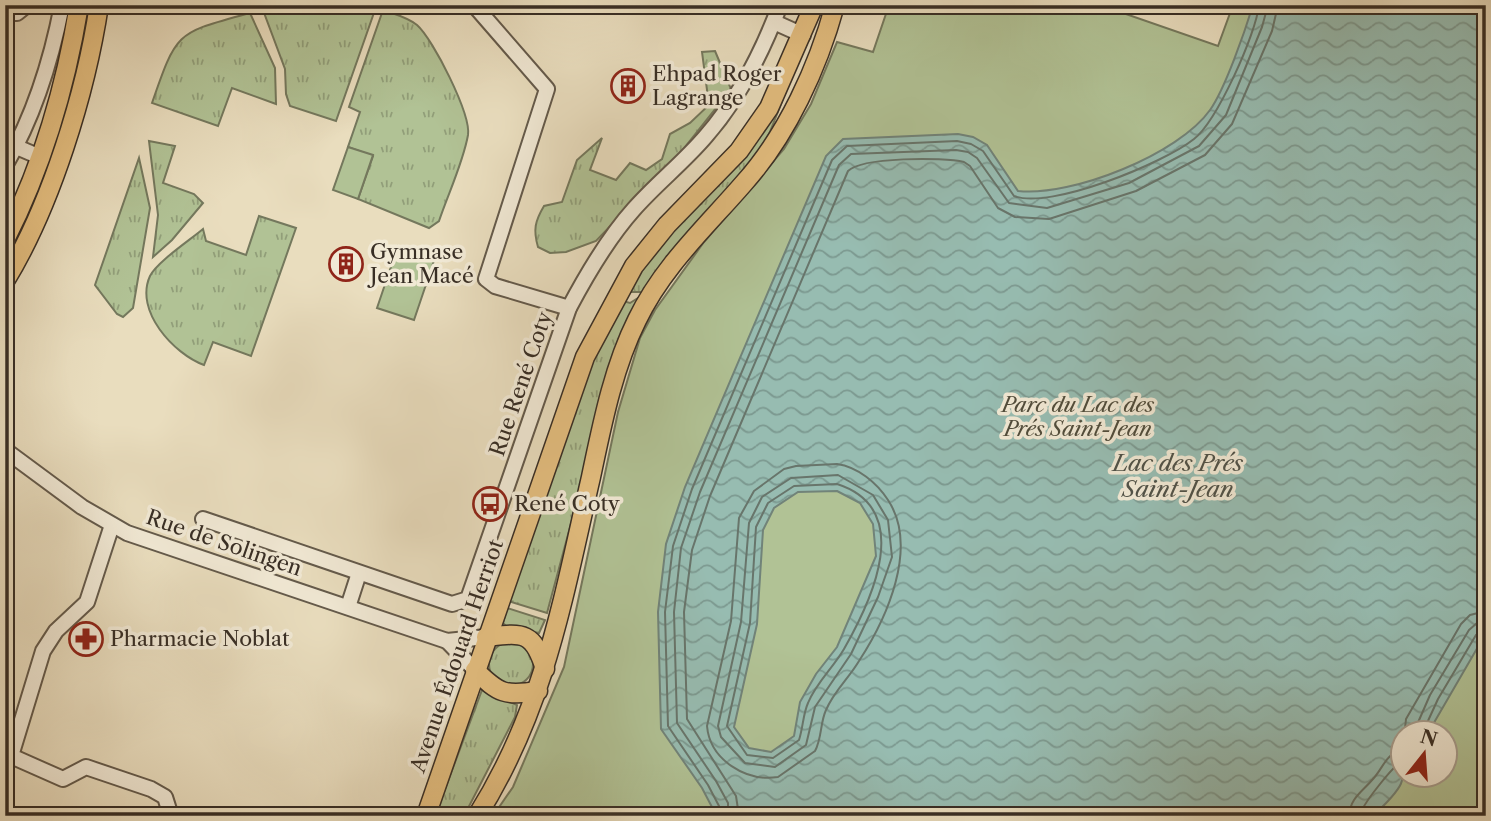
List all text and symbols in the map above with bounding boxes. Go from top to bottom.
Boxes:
place label: Ehpad Roger Lagrange [652,61,782,110]
building icon: Ehpad Roger Lagrange [609,67,647,105]
place label: Gymnase Jean Macé [367,239,474,288]
building icon: Gymnase Jean Macé [327,245,365,283]
street label: Rue René Coty [484,308,557,459]
park label: Parc du Lac des Prés Saint-Jean [1000,392,1155,441]
water label: Lac des Prés Saint-Jean [1111,449,1244,503]
bus stop icon: René Coty [471,485,509,523]
place label: René Coty [514,491,620,516]
street label: Rue de Solingen [143,504,305,581]
street label: Avenue Édouard Herriot [405,535,508,777]
pharmacy icon: Pharmacie Noblat [67,620,105,658]
place label: Pharmacie Noblat [110,626,290,651]
north arrow [1390,720,1460,790]
text: N [1418,725,1440,752]

